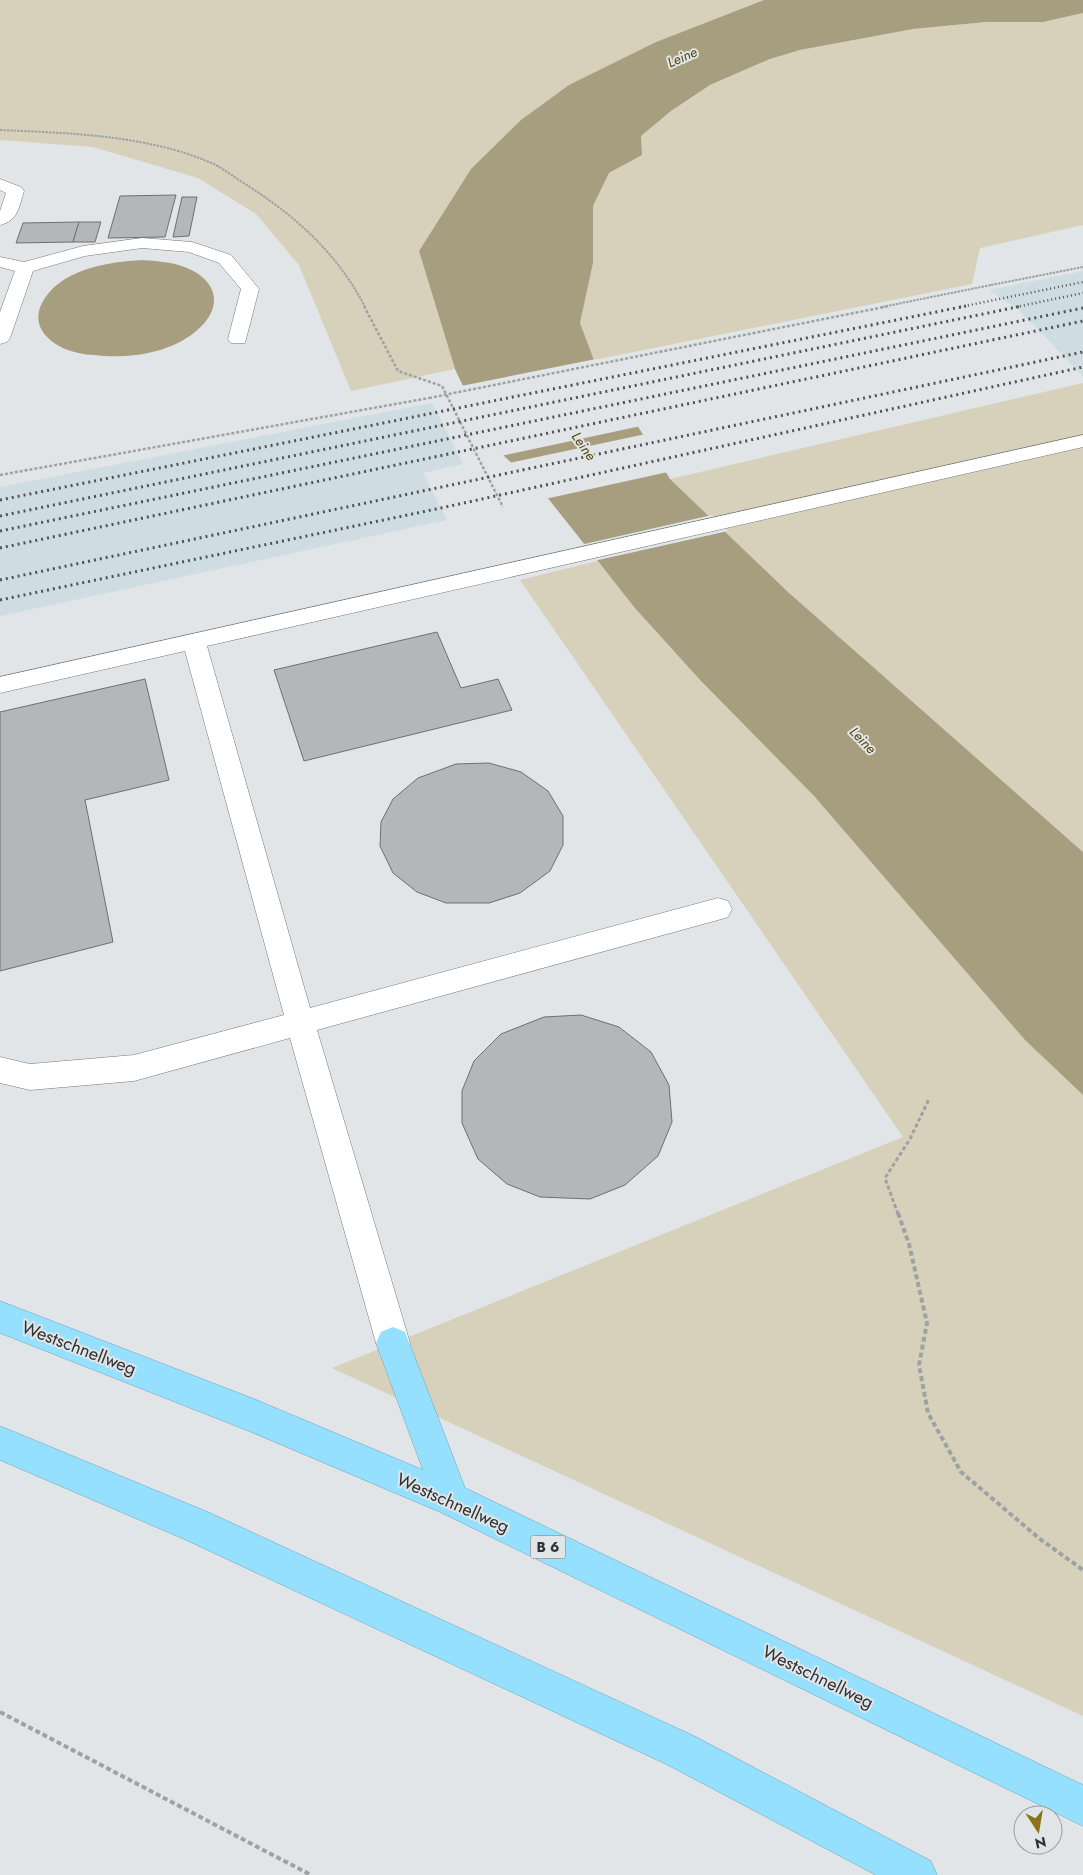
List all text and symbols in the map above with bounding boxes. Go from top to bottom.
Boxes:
water label: Leine [664,42,700,72]
water label: Leine [567,428,601,464]
water label: Leine [845,722,881,758]
street label: Westschnellweg [18,1314,140,1382]
street label: Westschnellweg [392,1467,514,1539]
road number: B 6 [530,1535,566,1558]
street label: Westschnellweg [758,1639,878,1715]
north arrow [1013,1805,1063,1855]
text: N [1033,1832,1048,1854]

